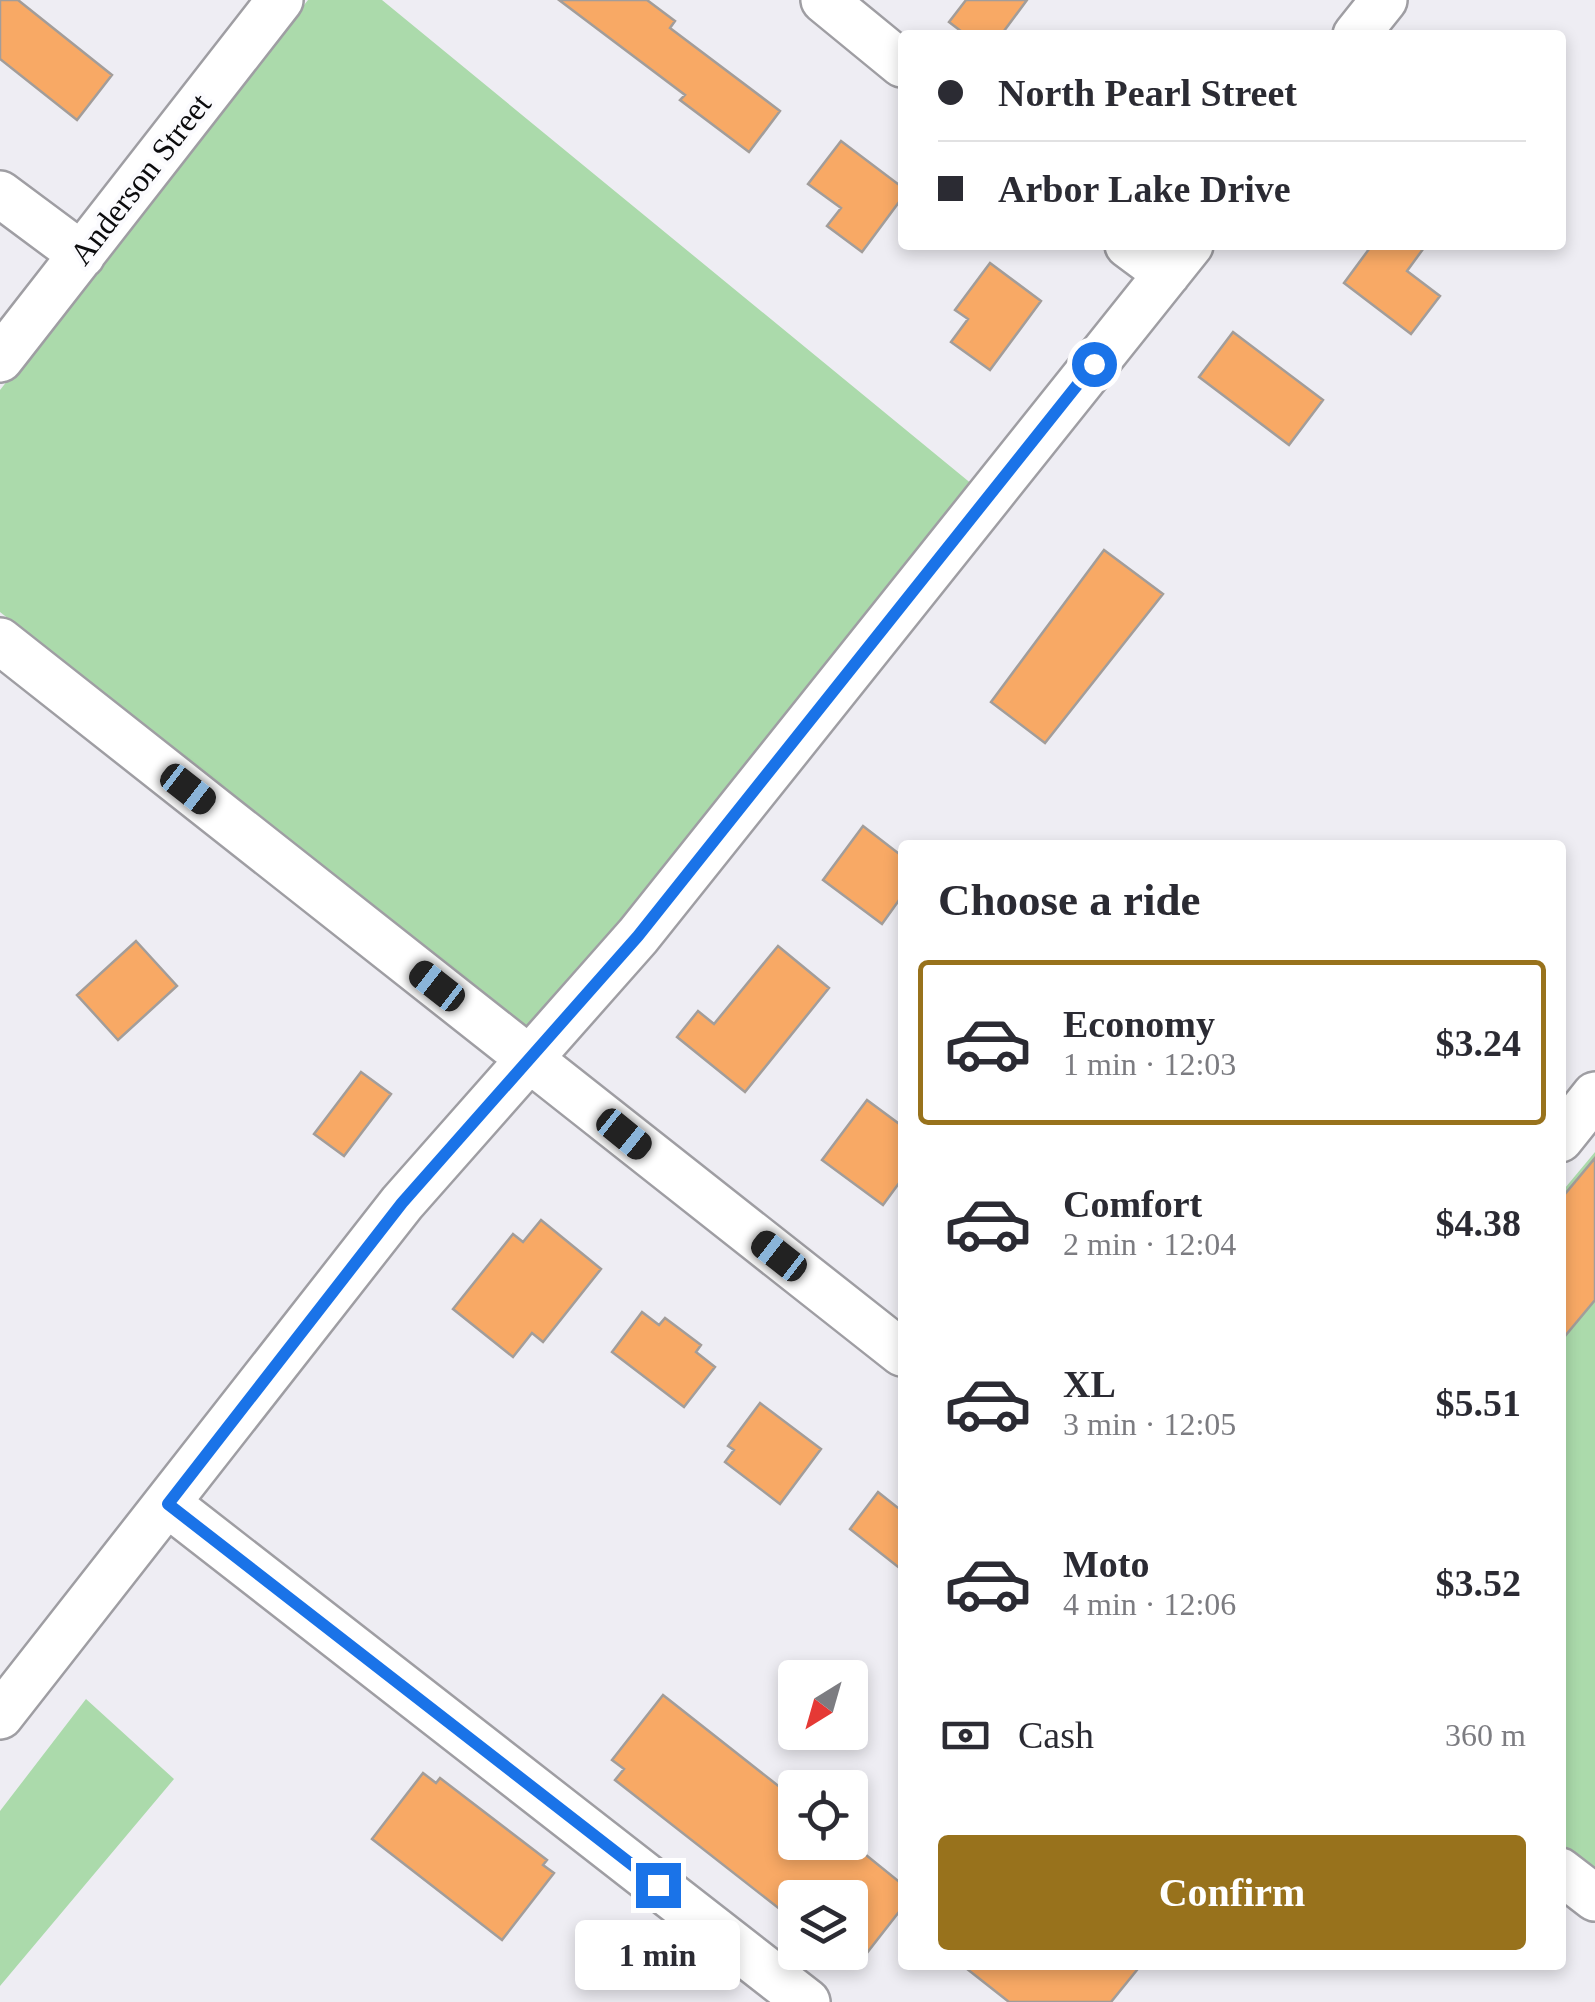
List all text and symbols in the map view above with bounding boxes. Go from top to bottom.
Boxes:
text: North Pearl Street [998,72,1297,114]
street label: Anderson Street [62,86,218,272]
text: Arbor Lake Drive [998,168,1291,210]
route start [1072,342,1117,387]
car [155,759,221,819]
text: Choose a ride [938,875,1201,925]
car [404,956,470,1016]
icon: car [943,998,1033,1088]
text: Economy [1063,1003,1215,1045]
text: $3.24 [1436,1022,1521,1064]
text: 1 min · 12:03 [1063,1046,1236,1082]
car [591,1103,657,1165]
icon: car [943,1178,1033,1268]
text: Comfort [1063,1183,1202,1225]
text: $4.38 [1436,1202,1521,1244]
car [746,1226,812,1286]
text: 2 min · 12:04 [1063,1226,1236,1262]
icon: car [943,1358,1033,1448]
text: XL [1063,1363,1116,1405]
text: $5.51 [1436,1382,1521,1424]
text: 3 min · 12:05 [1063,1406,1236,1442]
icon: car [943,1538,1033,1628]
text: Moto [1063,1543,1150,1585]
text: $3.52 [1436,1562,1521,1604]
text: 4 min · 12:06 [1063,1586,1236,1622]
north arrow [778,1660,868,1750]
map controls [778,1660,868,1970]
icon: cash [938,1708,993,1763]
text: Cash [1018,1714,1094,1756]
text: 360 m [1445,1717,1526,1753]
button: locate [778,1770,868,1860]
button: Confirm [938,1835,1526,1950]
route end [636,1863,681,1908]
button: layers [778,1880,868,1970]
callout: 1 min [576,1920,740,1990]
text: 1 min [619,1937,696,1973]

